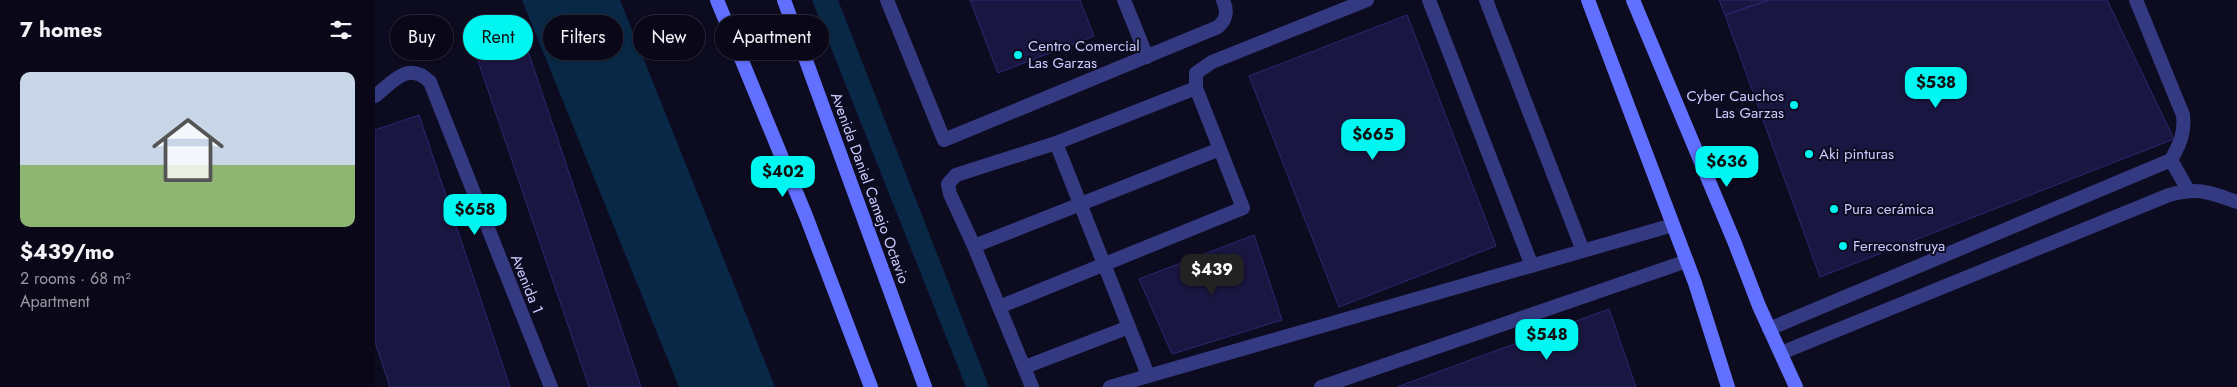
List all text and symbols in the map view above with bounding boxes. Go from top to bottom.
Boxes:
text: 7 homes [20,15,102,45]
chip: Buy [390,15,453,60]
chip: Rent [463,15,533,60]
chip: Filters [543,15,623,60]
chip: New [633,15,705,60]
chip: Apartment [715,15,829,60]
icon: filters [327,16,355,44]
place label: Centro Comercial Las Garzas [1028,35,1140,74]
marker: Centro Comercial Las Garzas [1012,49,1024,61]
pin: $538 [1906,66,1966,109]
text: $538 [1916,71,1956,94]
place label: Cyber Cauchos Las Garzas [1687,85,1784,124]
street label: Avenida Daniel Camejo Octavio [825,89,915,287]
marker: Cyber Cauchos Las Garzas [1788,99,1800,111]
icon: home [143,105,233,195]
pin: $665 [1343,119,1403,161]
text: $665 [1352,123,1394,146]
place label: Aki pinturas [1819,143,1894,165]
pin: $636 [1697,146,1757,188]
marker: Aki pinturas [1803,148,1815,160]
text: $636 [1706,150,1748,173]
pin: $402 [753,156,813,198]
text: $402 [762,160,804,183]
pin: $658 [445,194,505,236]
text: $658 [454,198,496,221]
place label: Pura cerámica [1844,198,1934,220]
marker: Pura cerámica [1828,203,1840,215]
place label: Ferreconstruya [1853,235,1945,257]
text: $439/mo [20,237,114,267]
marker: Ferreconstruya [1837,240,1849,252]
street label: Avenida 1 [505,251,549,317]
pin: $439 [1182,254,1242,296]
text: $439 [1191,258,1233,281]
text: 2 rooms · 68 m² [20,267,131,290]
text: Apartment [20,290,90,313]
pin: $548 [1517,318,1577,361]
text: $548 [1526,323,1568,346]

